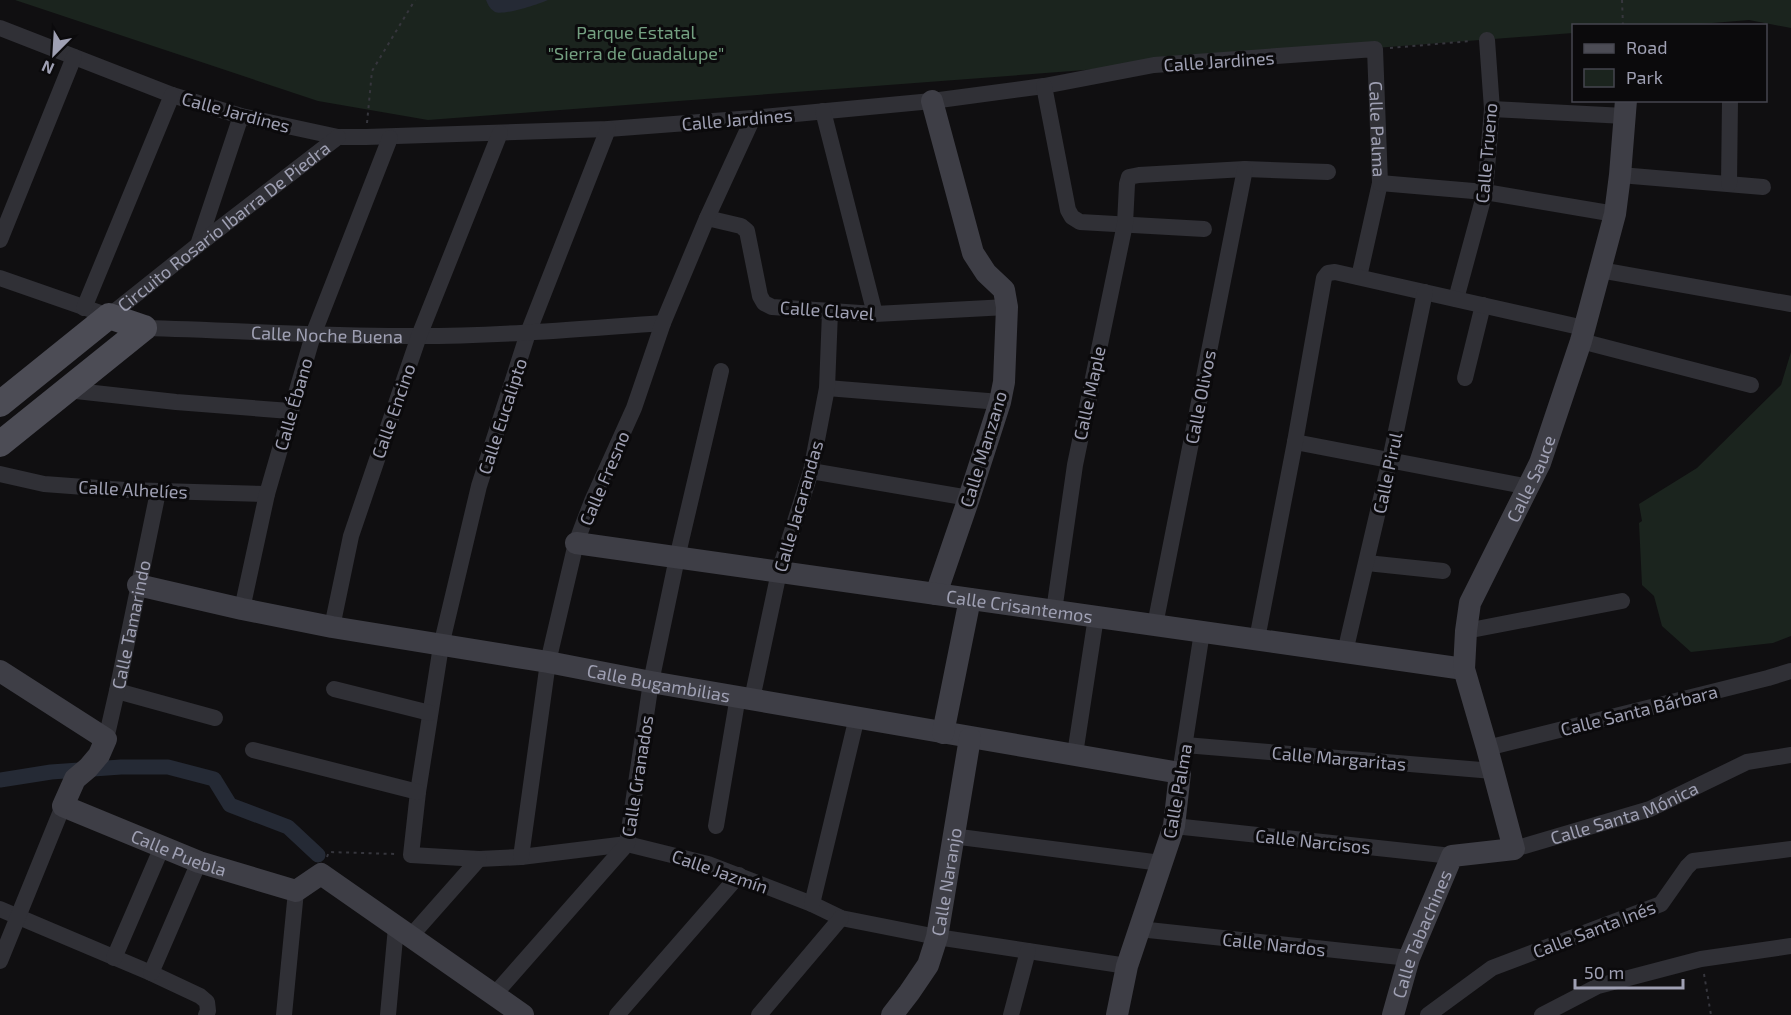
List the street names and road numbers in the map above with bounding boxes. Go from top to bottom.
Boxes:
street label: Calle Jardines [1163,46,1275,76]
street label: Calle Palma [1365,81,1391,177]
street label: Calle Jardines [179,87,293,137]
street label: Calle Trueno [1471,102,1501,204]
street label: Calle Jardines [681,103,793,135]
street label: Circuito Rosario Ibarra De Piedra [113,136,334,316]
street label: Calle Clavel [779,296,876,324]
street label: Calle Noche Buena [250,321,403,347]
street label: Calle Maple [1068,344,1110,442]
street label: Calle Olivos [1180,348,1220,446]
street label: Calle Ébano [269,355,317,453]
street label: Calle Eucalipto [473,355,531,477]
street label: Calle Encino [366,361,420,461]
street label: Calle Manzano [955,388,1011,510]
street label: Calle Fresno [574,427,634,529]
street label: Calle Pirul [1368,430,1406,516]
street label: Calle Sauce [1501,432,1560,526]
street label: Calle Jacarandas [769,438,827,574]
street label: Calle Alhelíes [78,475,188,503]
street label: Calle Tamarindo [107,558,155,691]
street label: Calle Crisantemos [945,585,1094,627]
street label: Calle Bugambilias [585,659,732,706]
street label: Calle Santa Bárbara [1558,680,1720,740]
street label: Calle Granados [617,714,657,838]
street label: Calle Margaritas [1271,741,1407,775]
street label: Calle Palma [1158,742,1196,840]
street label: Calle Santa Mónica [1548,776,1702,849]
street label: Calle Puebla [128,824,229,881]
street label: Calle Narcisos [1254,824,1372,858]
street label: Calle Naranjo [926,826,966,938]
street label: Calle Jazmín [669,844,771,898]
street label: Calle Tabachines [1387,866,1456,1001]
street label: Calle Santa Inés [1530,895,1658,963]
street label: Calle Nardos [1221,928,1327,960]

